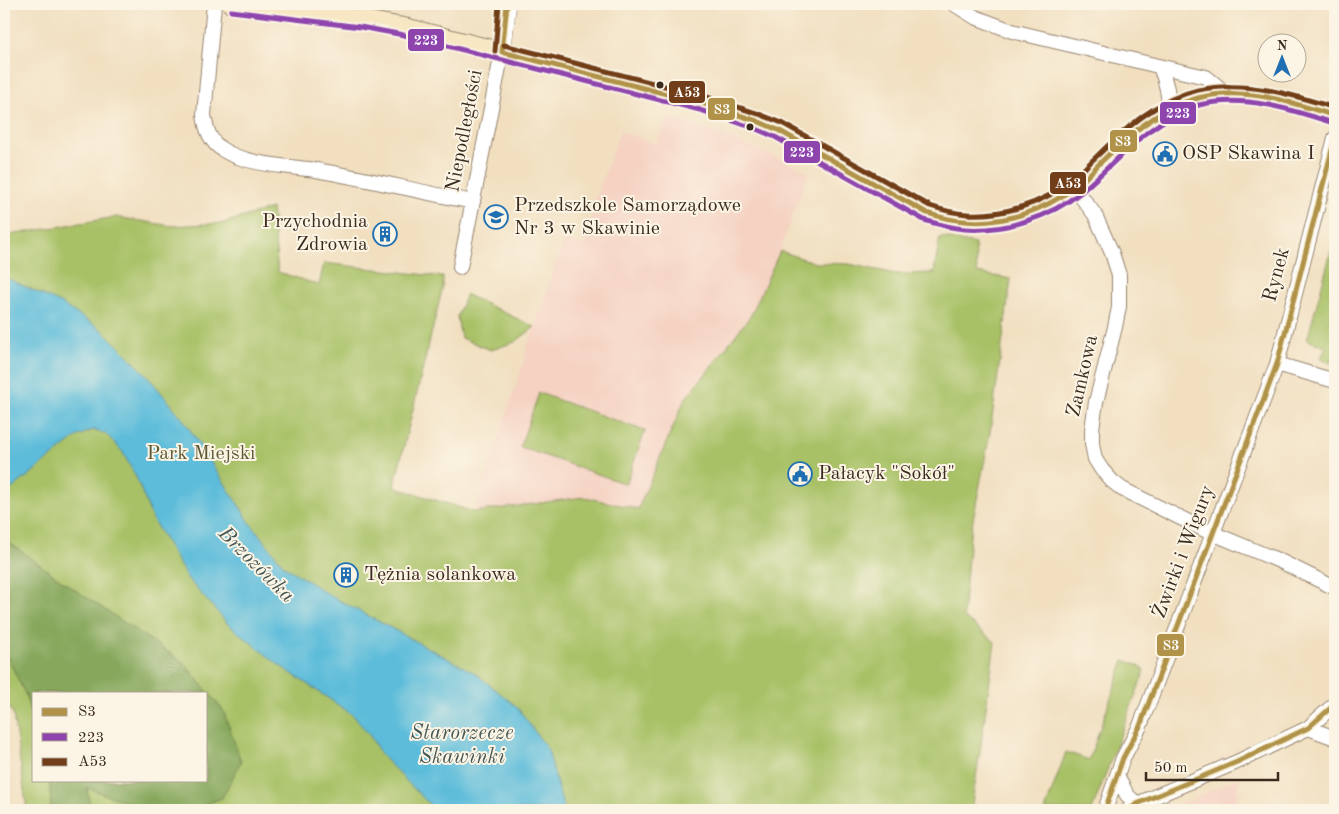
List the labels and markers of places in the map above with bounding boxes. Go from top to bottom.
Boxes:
unlabelled marker [655,80,665,90]
unlabelled marker [745,122,755,132]
public building icon: OSP Skawina I [1152,141,1178,167]
place label: OSP Skawina I [1182,144,1315,164]
place label: Przedszkole Samorządowe Nr 3 w Skawinie [514,196,741,239]
school or university icon: Przedszkole Samorządowe Nr 3 w Skawinie [483,204,509,230]
place label: Przychodnia Zdrowia [262,212,368,255]
building icon: Przychodnia Zdrowia [372,221,398,247]
public building icon: Pałacyk "Sokół" [787,461,813,487]
place label: Pałacyk "Sokół" [818,464,955,484]
building icon: Tężnia solankowa [333,562,359,588]
place label: Tężnia solankowa [364,565,516,585]

